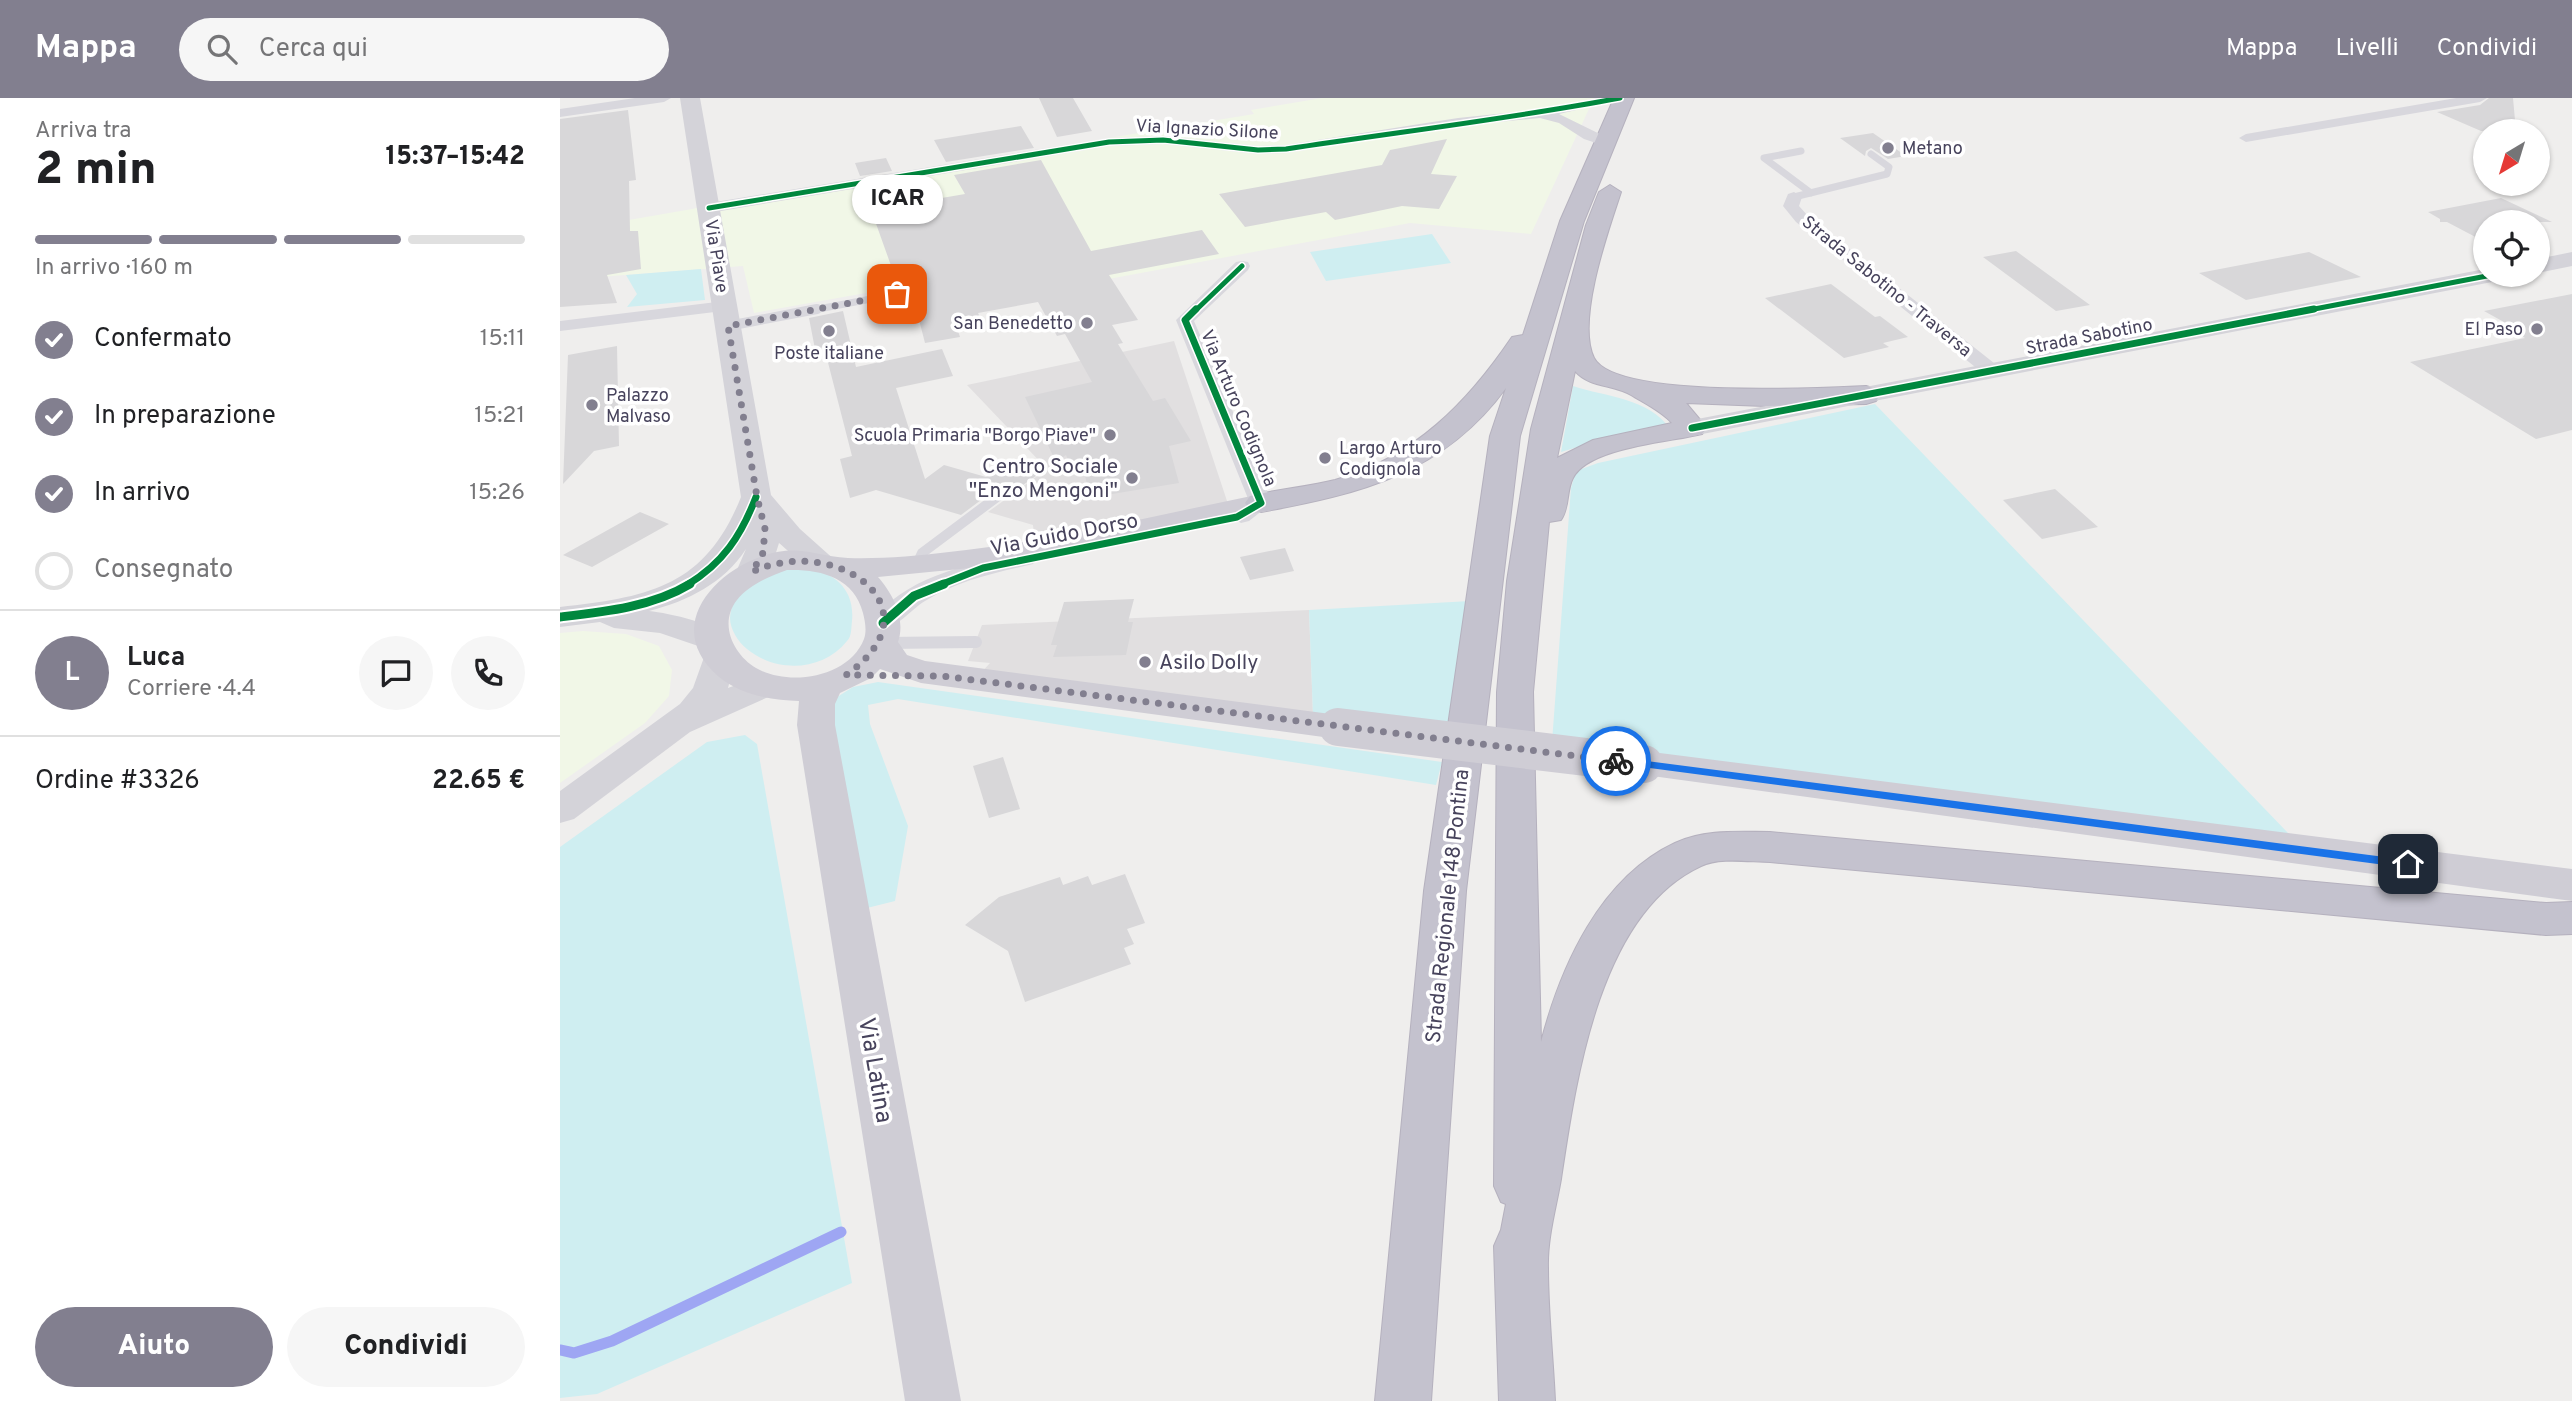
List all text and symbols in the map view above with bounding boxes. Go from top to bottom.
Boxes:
search box [179,18,669,81]
text: Mappa [35,28,137,70]
icon: search [203,30,241,68]
text: Cerca qui [259,33,368,66]
text: Mappa [2226,34,2297,64]
text: Livelli [2335,34,2399,64]
text: Condividi [2437,34,2537,64]
street label: Via Ignazio Silone [1135,115,1279,146]
text: Arriva tra [35,117,131,146]
north arrow [2473,119,2550,196]
map controls [2473,119,2550,287]
place label: Metano [1902,138,1963,161]
marker: Metano [1880,140,1896,156]
text: 15:37–15:42 [386,141,525,174]
text: 2 min [35,142,157,201]
callout: ICAR [852,175,942,224]
text: ICAR [871,185,924,214]
button: locate [2473,210,2550,287]
street label: Strada Sabotino - Traversa [1796,211,1976,363]
street label: Via Piave [698,218,733,295]
text: In arrivo · 160 m [35,254,193,283]
pin [867,264,927,324]
icon: bag [878,275,916,313]
place label: San Benedetto [953,313,1073,336]
street label: Strada Sabotino [2024,314,2155,361]
marker: San Benedetto [1079,315,1095,331]
place label: El Paso [2465,319,2523,342]
icon: check [35,321,73,359]
marker: El Paso [2529,321,2545,337]
text: Confermato [94,323,232,356]
marker: Poste italiane [821,323,837,339]
text: 15:11 [480,325,525,354]
street label: Via Arturo Codignola [1194,327,1281,490]
place label: Poste italiane [774,343,884,366]
place label: Palazzo Malvaso [606,385,671,429]
marker: Palazzo Malvaso [584,397,600,413]
icon: check [35,398,73,436]
text: In preparazione [94,400,276,433]
text: 15:21 [474,402,525,431]
place label: Scuola Primaria "Borgo Piave" [854,425,1096,448]
marker: Scuola Primaria "Borgo Piave" [1102,427,1118,443]
place label: Largo Arturo Codignola [1339,438,1442,482]
marker: Largo Arturo Codignola [1317,450,1333,466]
place label: Centro Sociale "Enzo Mengoni" [969,454,1118,505]
marker: Centro Sociale "Enzo Mengoni" [1124,470,1140,486]
icon: check [35,475,73,513]
text: In arrivo [94,477,190,510]
text: 15:26 [469,479,525,508]
street label: Via Guido Dorso [988,508,1141,563]
text: Consegnato [94,554,233,587]
button: chat [359,636,433,710]
button: phone [451,636,525,710]
text: Luca [127,642,185,675]
place label: Asilo Dolly [1159,650,1258,677]
marker: Asilo Dolly [1137,654,1153,670]
text: L [65,657,79,690]
text: Corriere · 4.4 [127,675,256,704]
courier [1581,726,1651,796]
icon: bike [1597,742,1635,780]
text: Ordine #3326 [35,765,200,798]
text: 22.65 € [432,765,525,798]
street label: Strada Regionale 148 Pontina [1421,768,1476,1045]
pin [2378,834,2438,894]
icon: home [2389,845,2427,883]
street label: Via Latina [850,1015,898,1125]
button: Aiuto [35,1307,273,1387]
button: Condividi [287,1307,525,1387]

